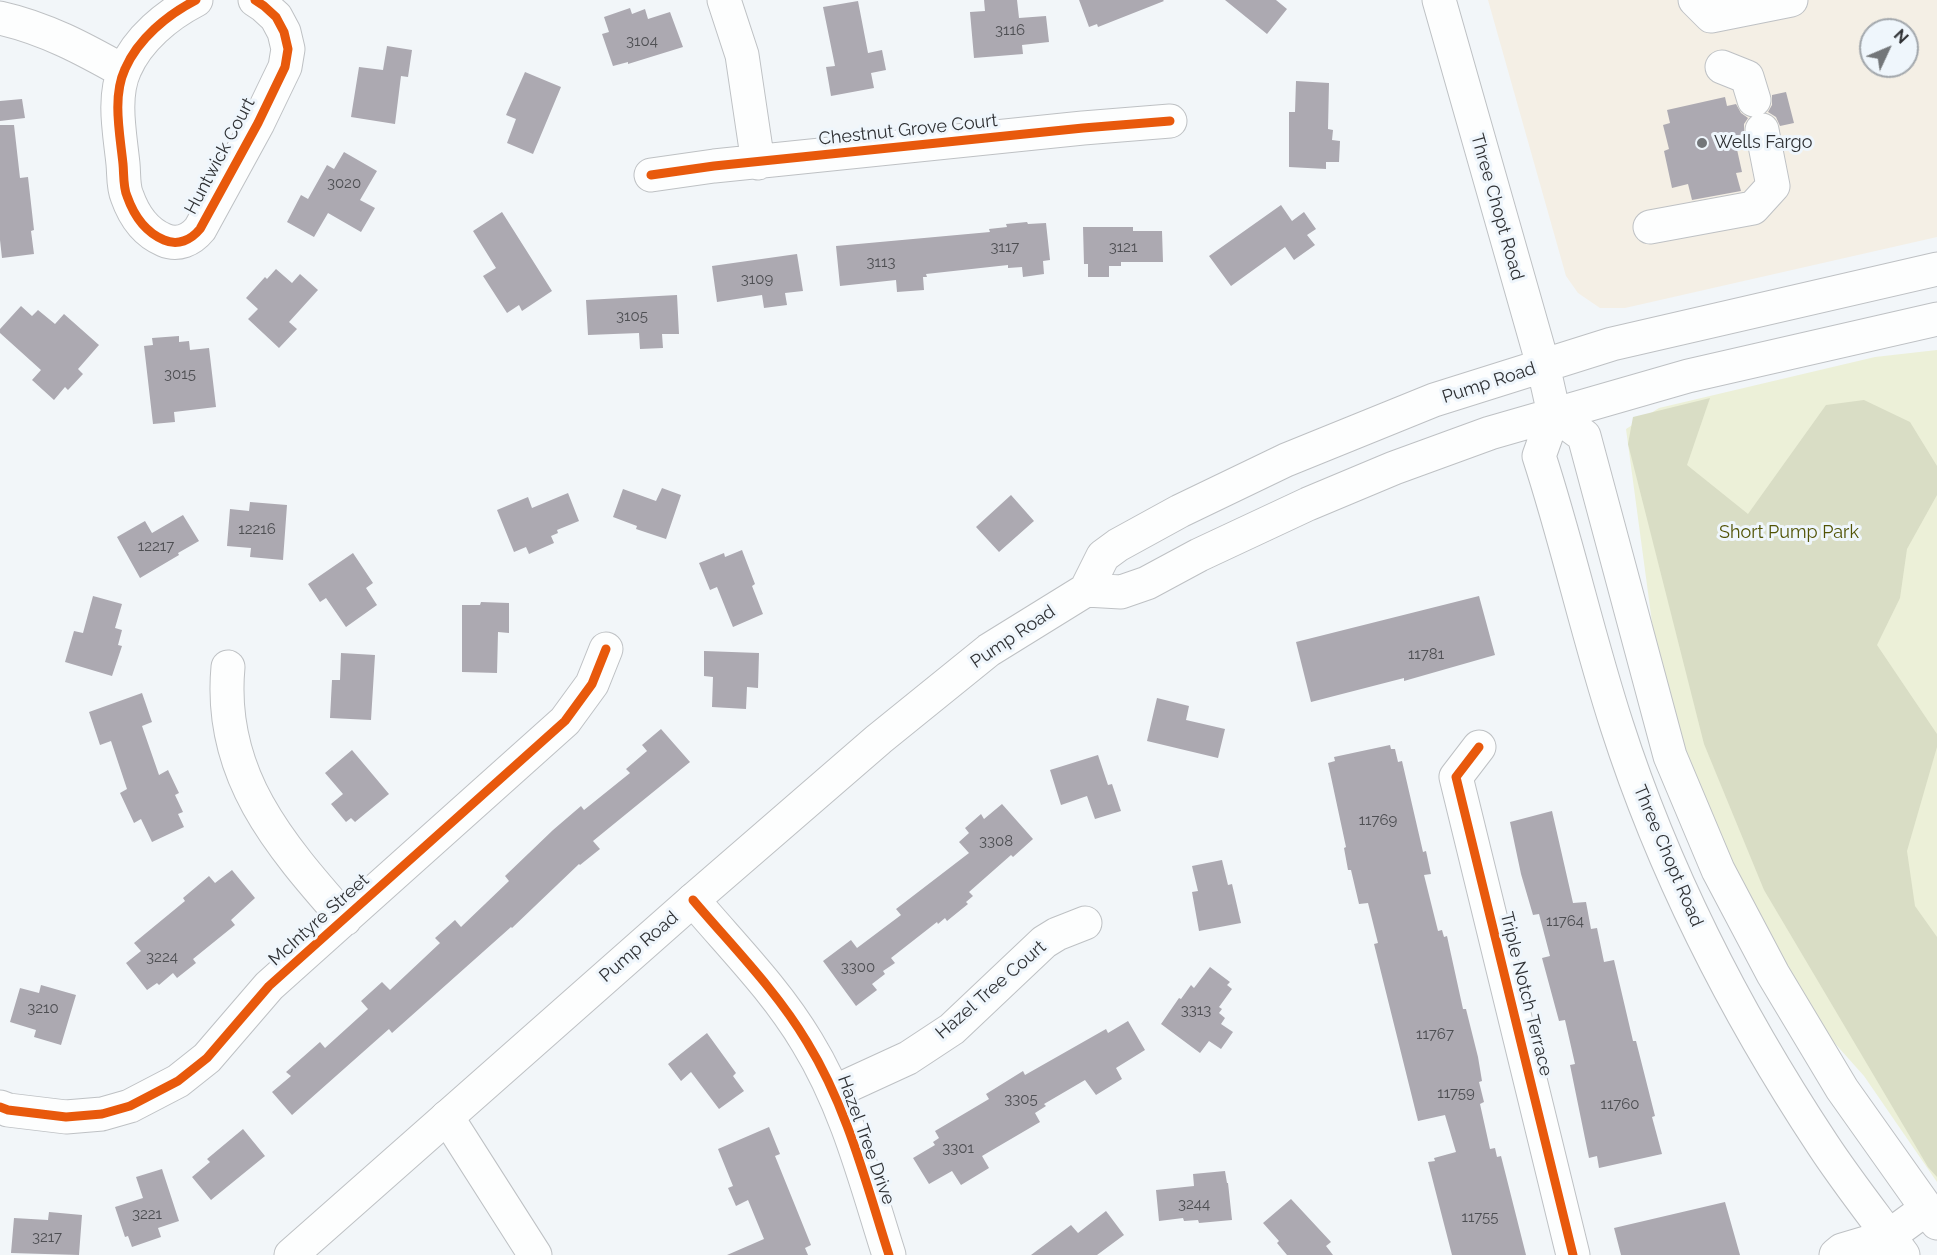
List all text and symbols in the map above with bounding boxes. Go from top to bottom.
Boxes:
north arrow [1859,18,1919,78]
house number: 3116 [995,21,1025,39]
text: N [1890,26,1912,48]
house number: 3104 [626,32,658,50]
street label: Huntwick Court [180,94,260,218]
street label: Chestnut Grove Court [817,110,999,150]
street label: Three Chopt Road [1466,131,1528,283]
place label: Wells Fargo [1714,132,1812,154]
marker: Wells Fargo [1695,136,1709,150]
house number: 3020 [327,174,361,192]
house number: 3117 [991,238,1019,256]
house number: 3121 [1109,238,1137,256]
house number: 3113 [867,253,895,271]
house number: 3109 [741,270,773,288]
house number: 3105 [616,307,648,325]
street label: Pump Road [1439,358,1539,408]
house number: 3015 [164,365,196,383]
house number: 12216 [238,520,276,538]
park label: Short Pump Park [1719,522,1859,544]
house number: 12217 [138,537,174,555]
street label: Pump Road [967,601,1059,673]
house number: 11781 [1408,645,1444,663]
street label: Three Chopt Road [1628,782,1708,930]
house number: 11769 [1359,811,1397,829]
house number: 3308 [979,832,1013,850]
street label: McIntyre Street [264,869,374,971]
street label: Pump Road [595,907,683,987]
street label: Triple Notch Terrace [1495,910,1557,1078]
house number: 11764 [1546,912,1584,930]
street label: Hazel Tree Court [931,936,1051,1044]
house number: 3224 [146,948,178,966]
house number: 3300 [841,958,875,976]
house number: 3210 [27,999,59,1017]
house number: 3313 [1181,1001,1211,1019]
house number: 11767 [1416,1025,1454,1043]
street label: Hazel Tree Drive [833,1073,899,1207]
house number: 11759 [1437,1084,1475,1102]
house number: 3305 [1004,1090,1038,1108]
house number: 11760 [1600,1095,1640,1113]
house number: 3301 [942,1139,974,1157]
house number: 3244 [1178,1195,1210,1213]
house number: 3221 [132,1205,162,1223]
house number: 11755 [1462,1208,1498,1226]
house number: 3217 [32,1228,62,1246]

